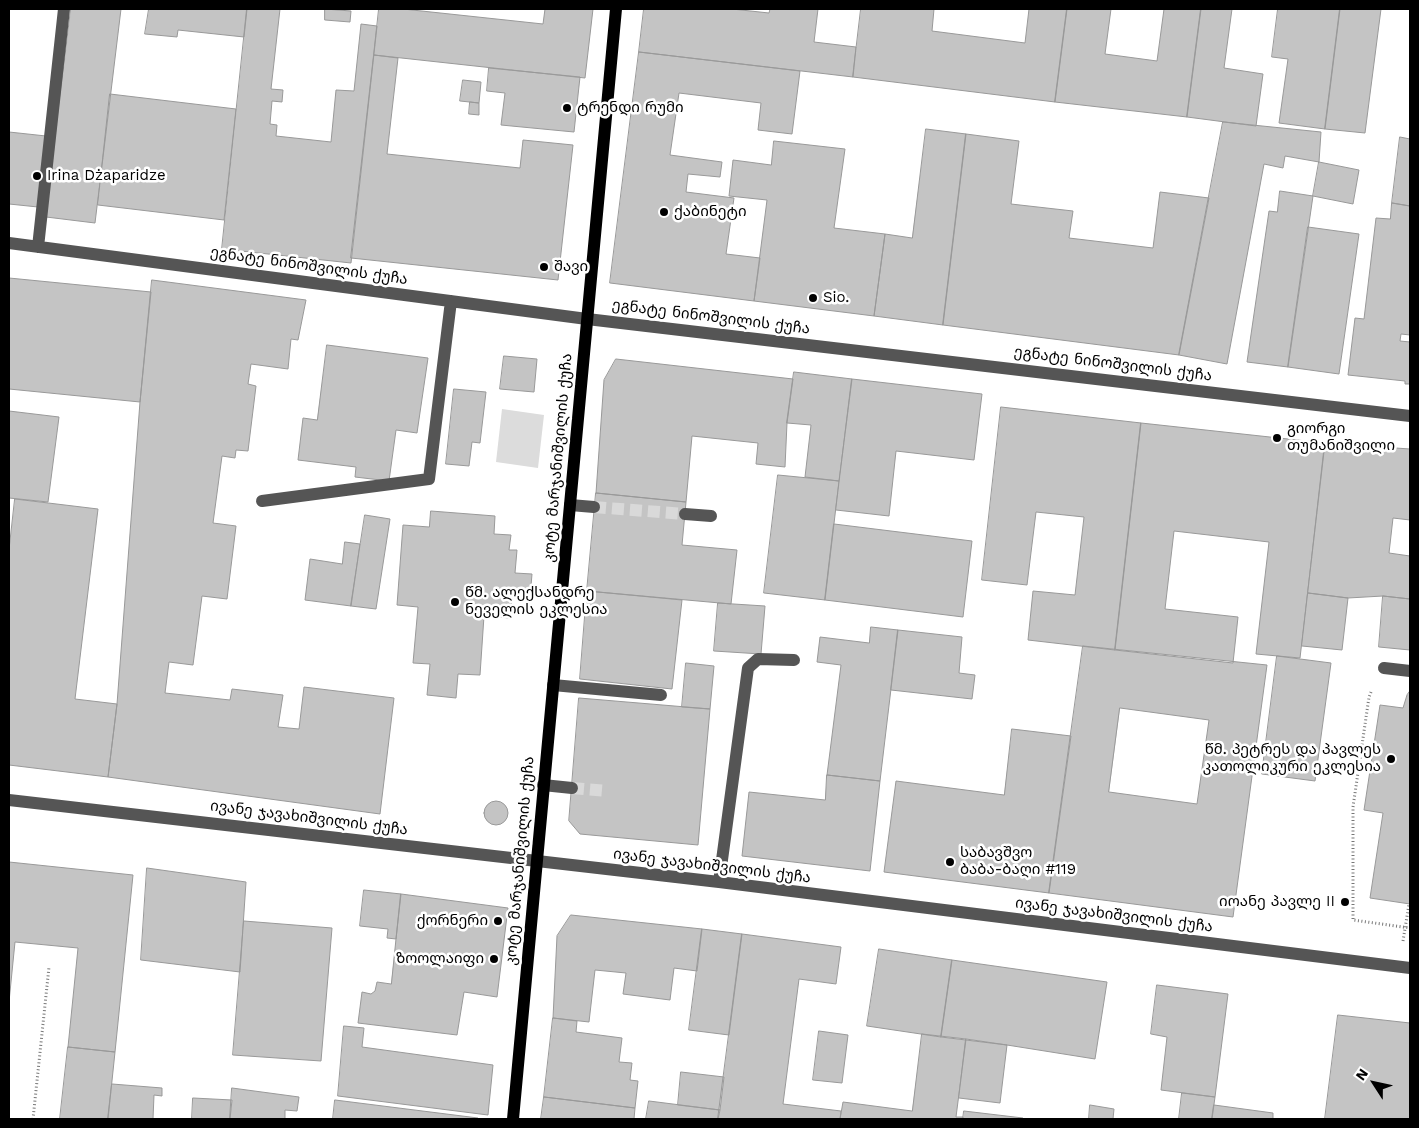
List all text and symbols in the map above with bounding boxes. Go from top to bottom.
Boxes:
place label: ტრენდი რუმი [577,99,684,117]
marker: ტრენდი რუმი [561,102,573,114]
place label: Irina Dżaparidze [47,167,166,185]
marker: Irina Dżaparidze [31,170,43,182]
place label: ქაბინეტი [674,203,747,221]
marker: ქაბინეტი [658,206,670,218]
street label: ეგნატე ნინოშვილის ქუჩა [209,243,409,289]
place label: შავი [554,258,588,276]
marker: შავი [538,261,550,273]
place label: Sio. [823,289,849,307]
marker: Sio. [807,292,819,304]
street label: ეგნატე ნინოშვილის ქუჩა [611,296,811,338]
street label: ეგნატე ნინოშვილის ქუჩა [1013,343,1213,385]
street label: კოტე მარჯანიშვილის ქუჩა [540,353,576,563]
place label: გიორგი თუმანიშვილი [1287,420,1395,455]
marker: გიორგი თუმანიშვილი [1271,432,1283,444]
place label: წმ. ალექსანდრე ნეველის ეკლესია [465,584,607,619]
marker: წმ. ალექსანდრე ნეველის ეკლესია [449,596,461,608]
place label: წმ. პეტრეს და პავლეს კათოლიკური ეკლესია [1203,741,1381,776]
marker: წმ. პეტრეს და პავლეს კათოლიკური ეკლესია [1385,753,1397,765]
street label: კოტე მარჯანიშვილის ქუჩა [502,756,538,966]
street label: ივანე ჯავახიშვილის ქუჩა [209,797,409,839]
place label: საბავშვო ბაბა-ბაღი #119 [960,844,1076,879]
street label: ივანე ჯავახიშვილის ქუჩა [612,845,812,887]
marker: საბავშვო ბაბა-ბაღი #119 [944,856,956,868]
place label: იოანე პავლე II [1219,893,1335,911]
street label: ივანე ჯავახიშვილის ქუჩა [1014,894,1214,936]
marker: იოანე პავლე II [1339,896,1351,908]
place label: ქორნერი [417,912,488,930]
marker: ქორნერი [492,915,504,927]
place label: ზოოლაიფი [396,950,484,968]
marker: ზოოლაიფი [488,953,500,965]
north arrow [1349,1058,1399,1108]
text: N [1352,1066,1371,1083]

